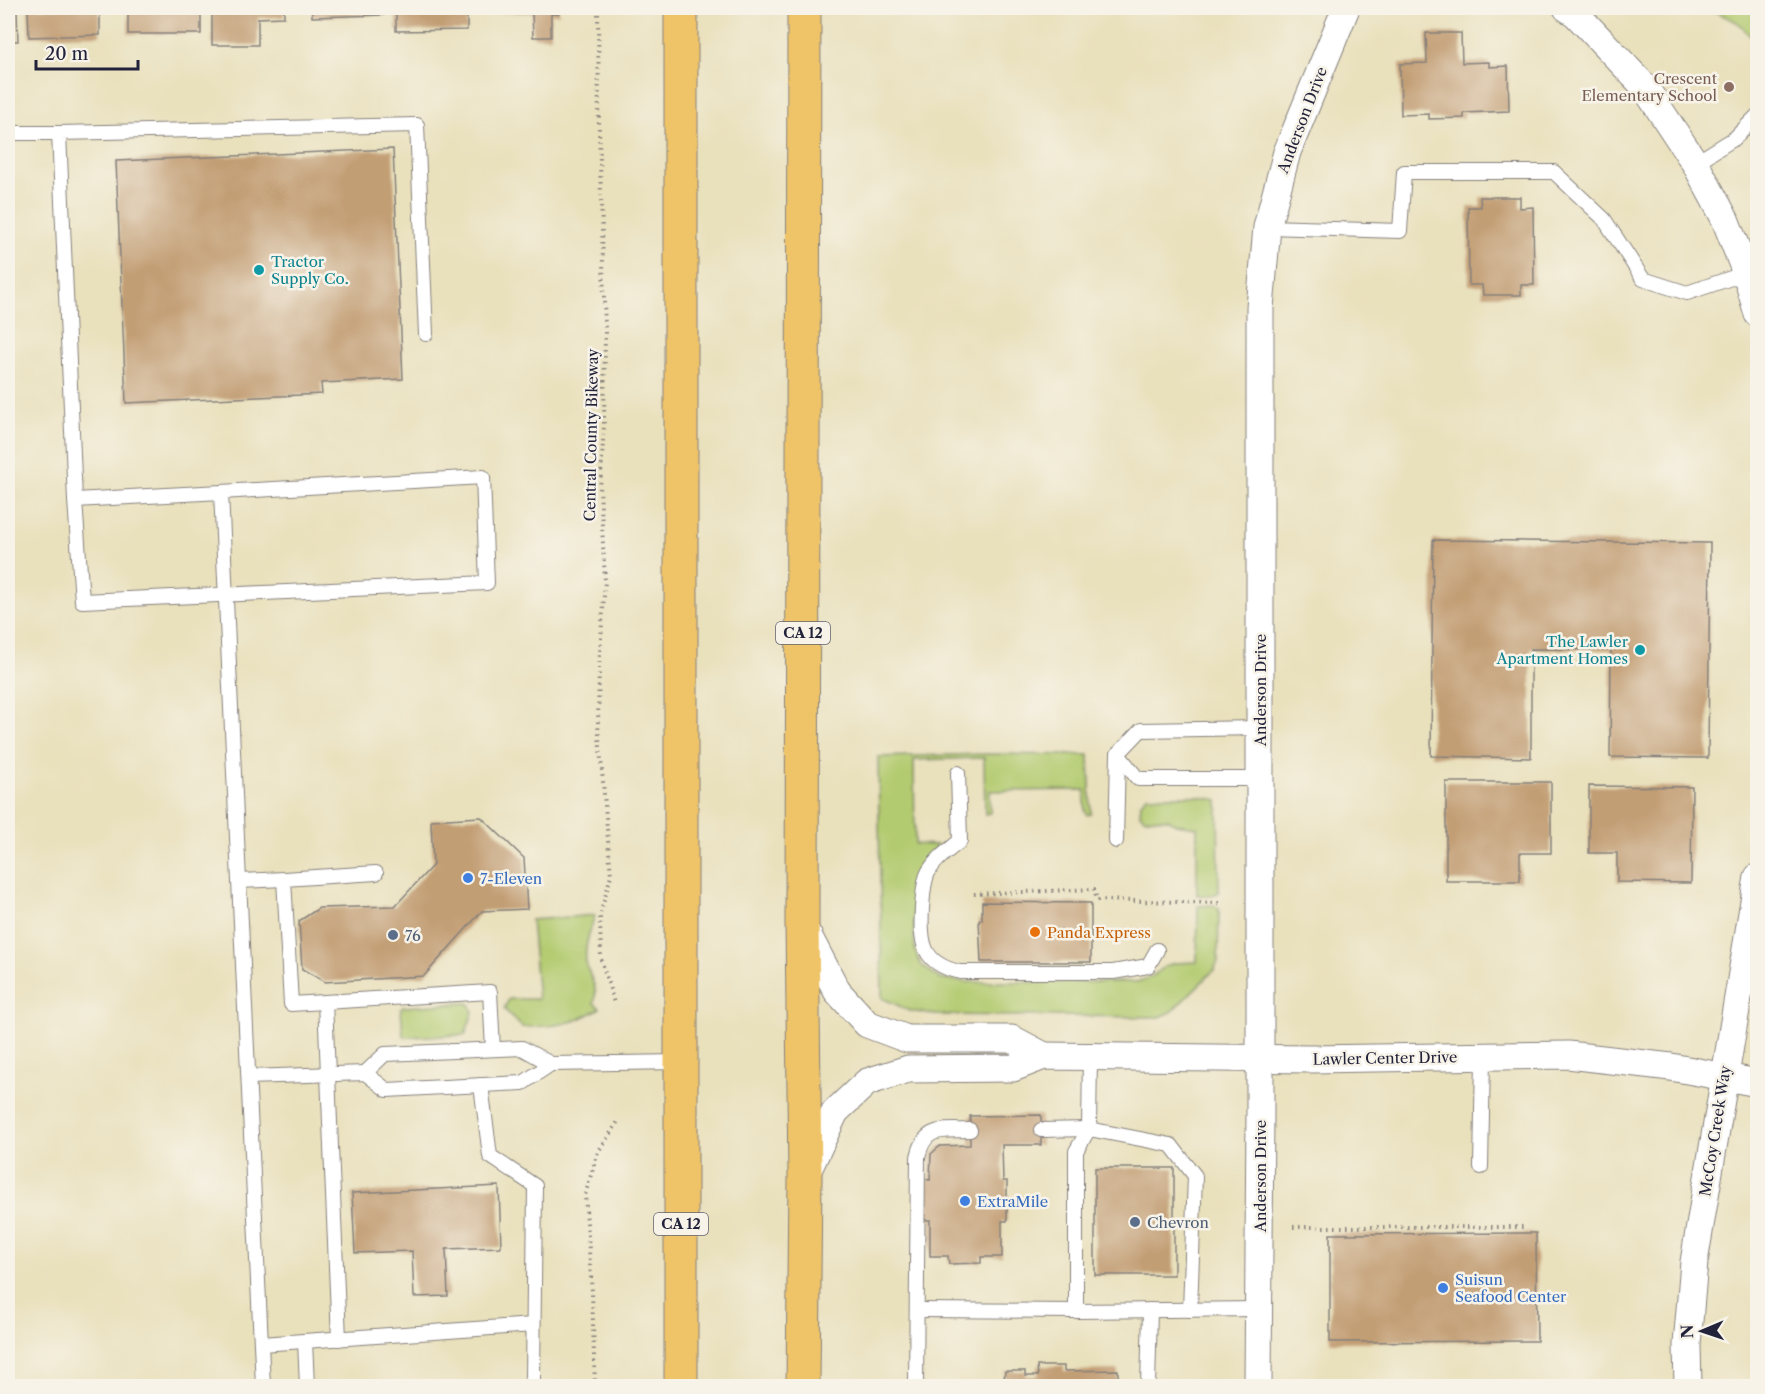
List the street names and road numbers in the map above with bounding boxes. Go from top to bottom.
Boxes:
street label: Anderson Drive [1273,64,1331,177]
street label: Central County Bikeway [580,348,602,522]
road number: CA 12 [776,622,830,644]
street label: Anderson Drive [1251,634,1270,747]
street label: Lawler Center Drive [1313,1047,1457,1069]
street label: McCoy Creek Way [1695,1064,1735,1198]
street label: Anderson Drive [1251,1120,1270,1233]
road number: CA 12 [654,1213,708,1235]

